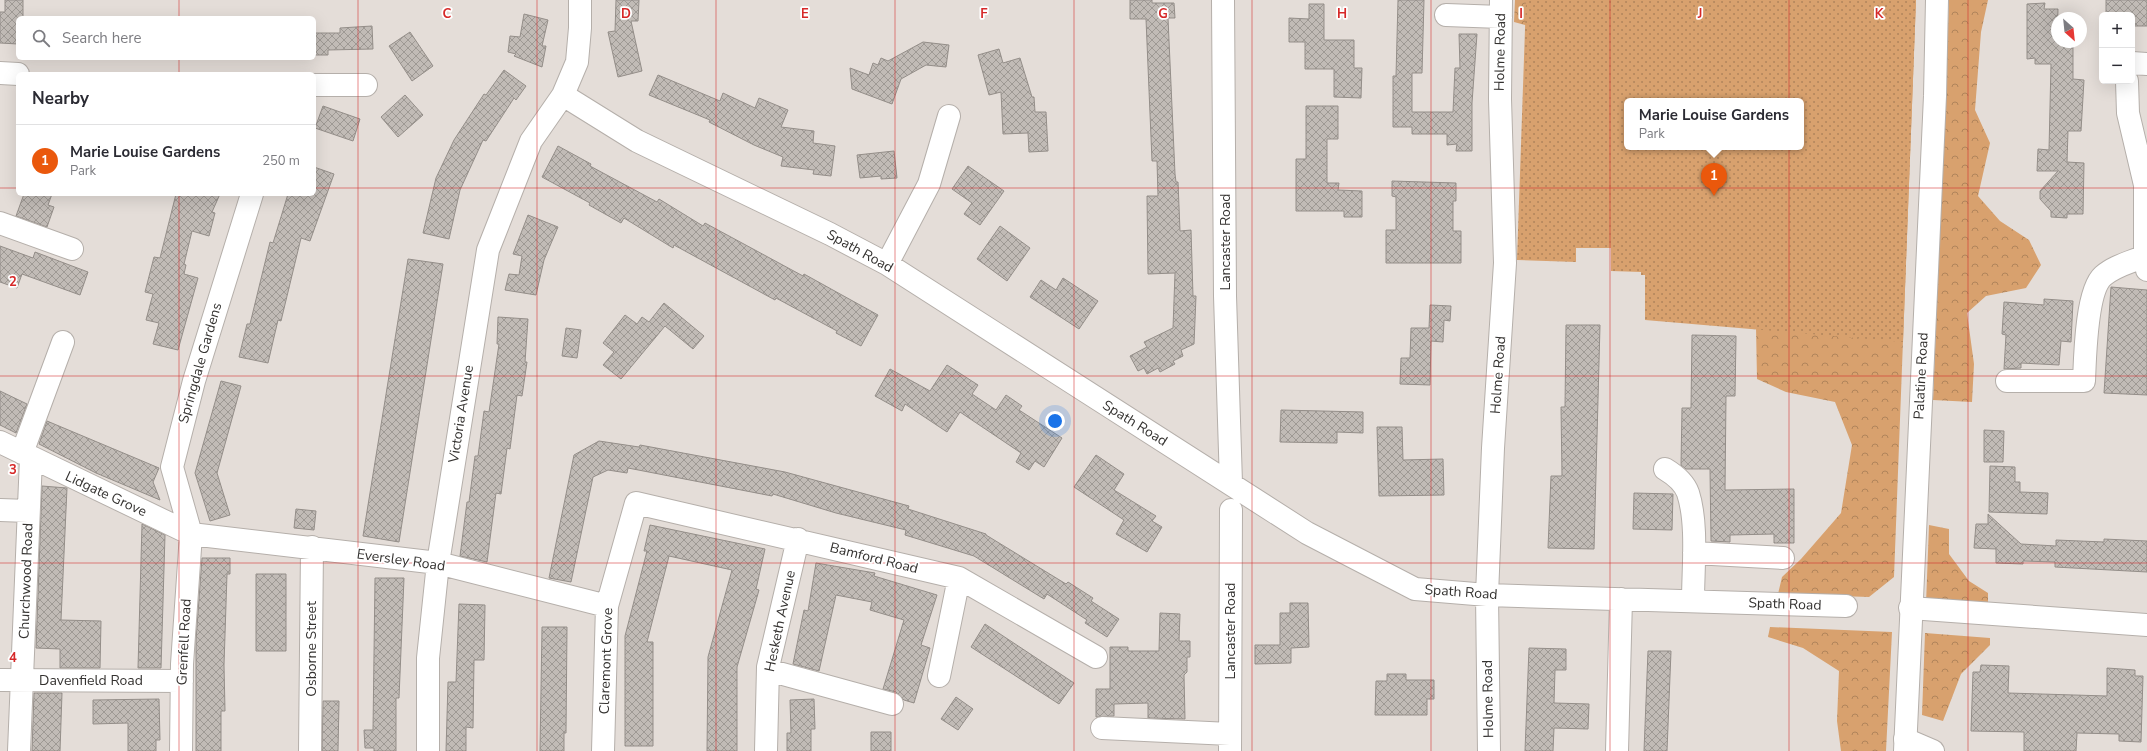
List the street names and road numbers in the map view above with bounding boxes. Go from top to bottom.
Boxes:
street label: Holme Road [1490,13,1510,91]
street label: Lancaster Road [1216,194,1235,290]
street label: Spath Road [823,225,897,277]
street label: Springdale Gardens [174,300,226,426]
street label: Palatine Road [1909,332,1933,420]
street label: Holme Road [1486,335,1510,415]
street label: Victoria Avenue [444,364,478,465]
street label: Spath Road [1099,396,1171,450]
street label: Lidgate Grove [62,467,150,521]
street label: Churchwood Road [14,523,38,639]
street label: Bamford Road [828,538,920,578]
street label: Eversley Road [356,544,446,576]
street label: Hesketh Avenue [760,569,800,673]
street label: Spath Road [1424,580,1498,604]
street label: Lancaster Road [1221,583,1240,679]
street label: Spath Road [1748,593,1822,615]
street label: Grenfell Road [172,598,196,686]
street label: Osborne Street [302,601,321,697]
street label: Claremont Grove [595,607,617,715]
street label: Holme Road [1478,660,1498,738]
street label: Davenfield Road [39,671,143,690]

